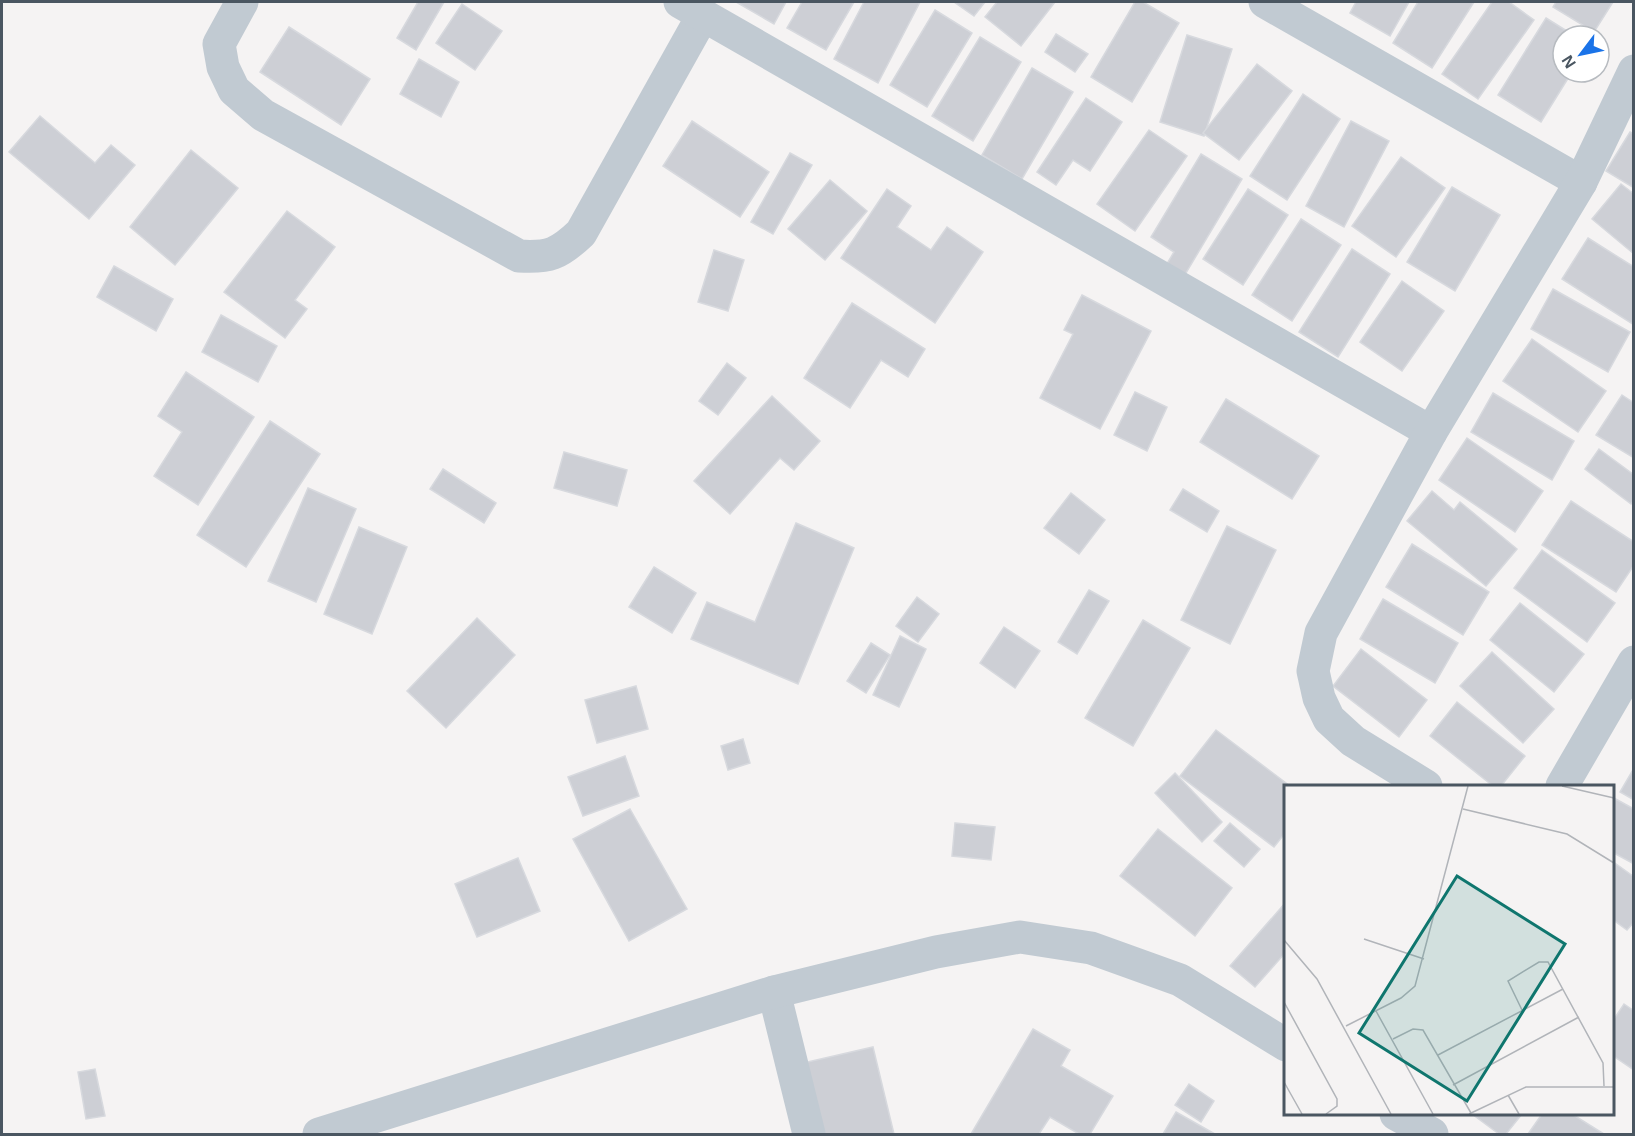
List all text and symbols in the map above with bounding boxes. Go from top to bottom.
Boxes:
north arrow [1551,24,1611,84]
text: N [1558,52,1579,71]
inset map [1284,785,1614,1115]

